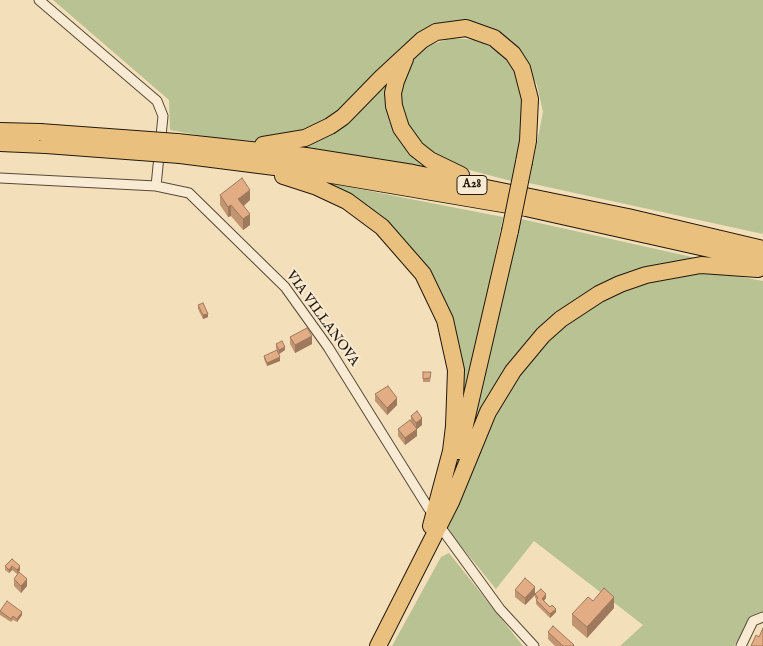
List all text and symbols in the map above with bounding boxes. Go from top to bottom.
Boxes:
road number: A28 [457,176,487,194]
street label: VIA VILLANOVA [282,268,362,370]

